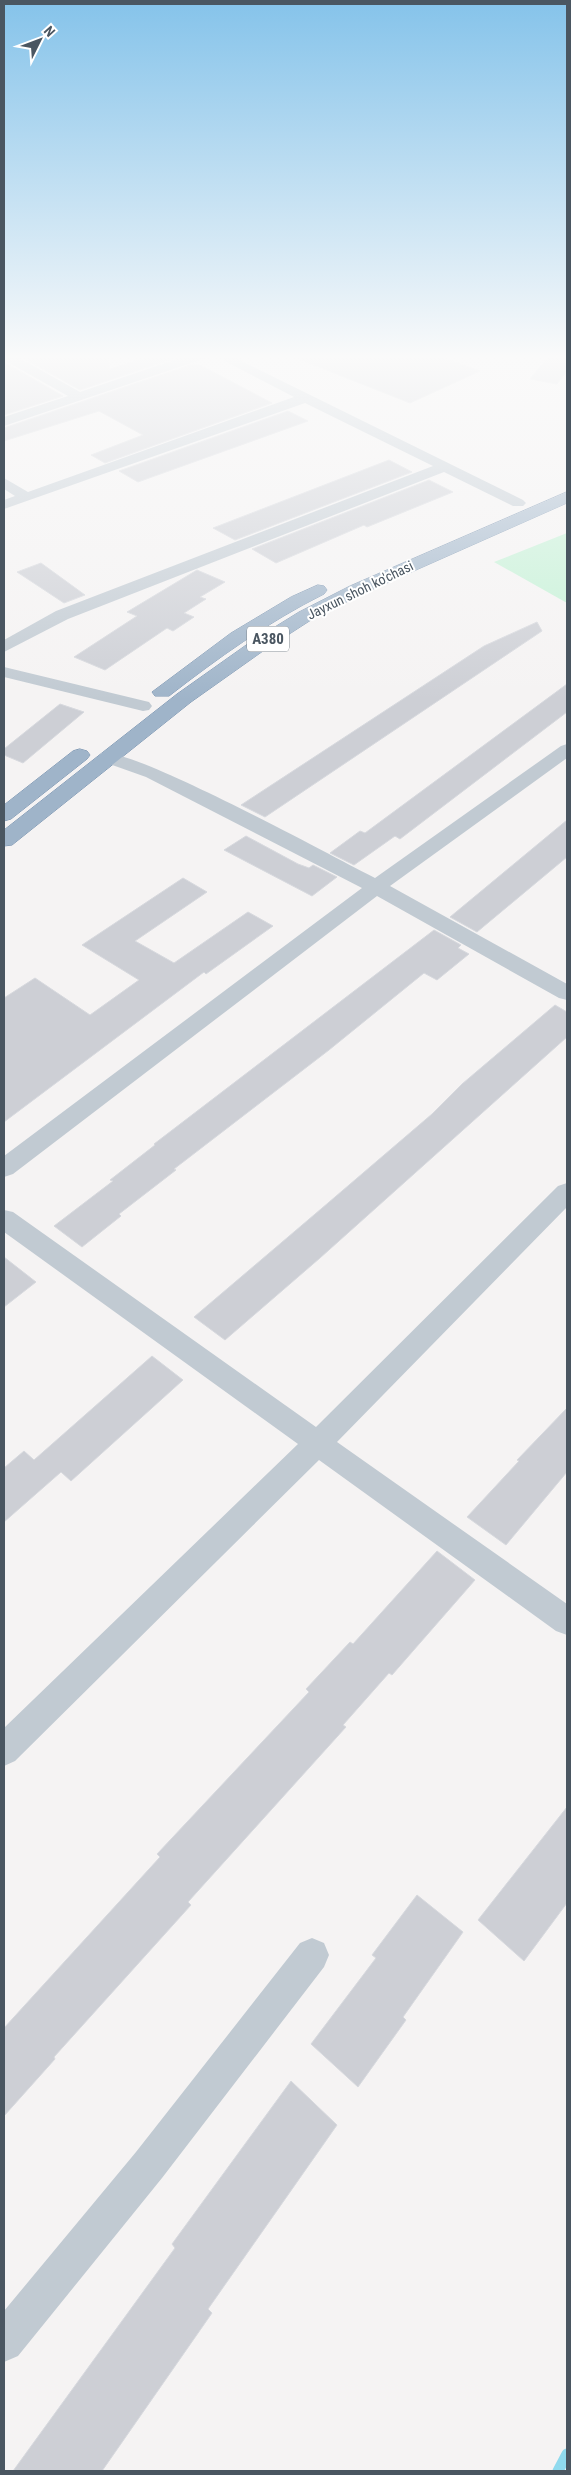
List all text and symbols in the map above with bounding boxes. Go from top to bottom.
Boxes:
north arrow [15,15,65,65]
text: N [41,23,58,40]
street label: Jayxun shoh ko'chasi [304,557,416,623]
road number: A380 [247,626,289,652]

